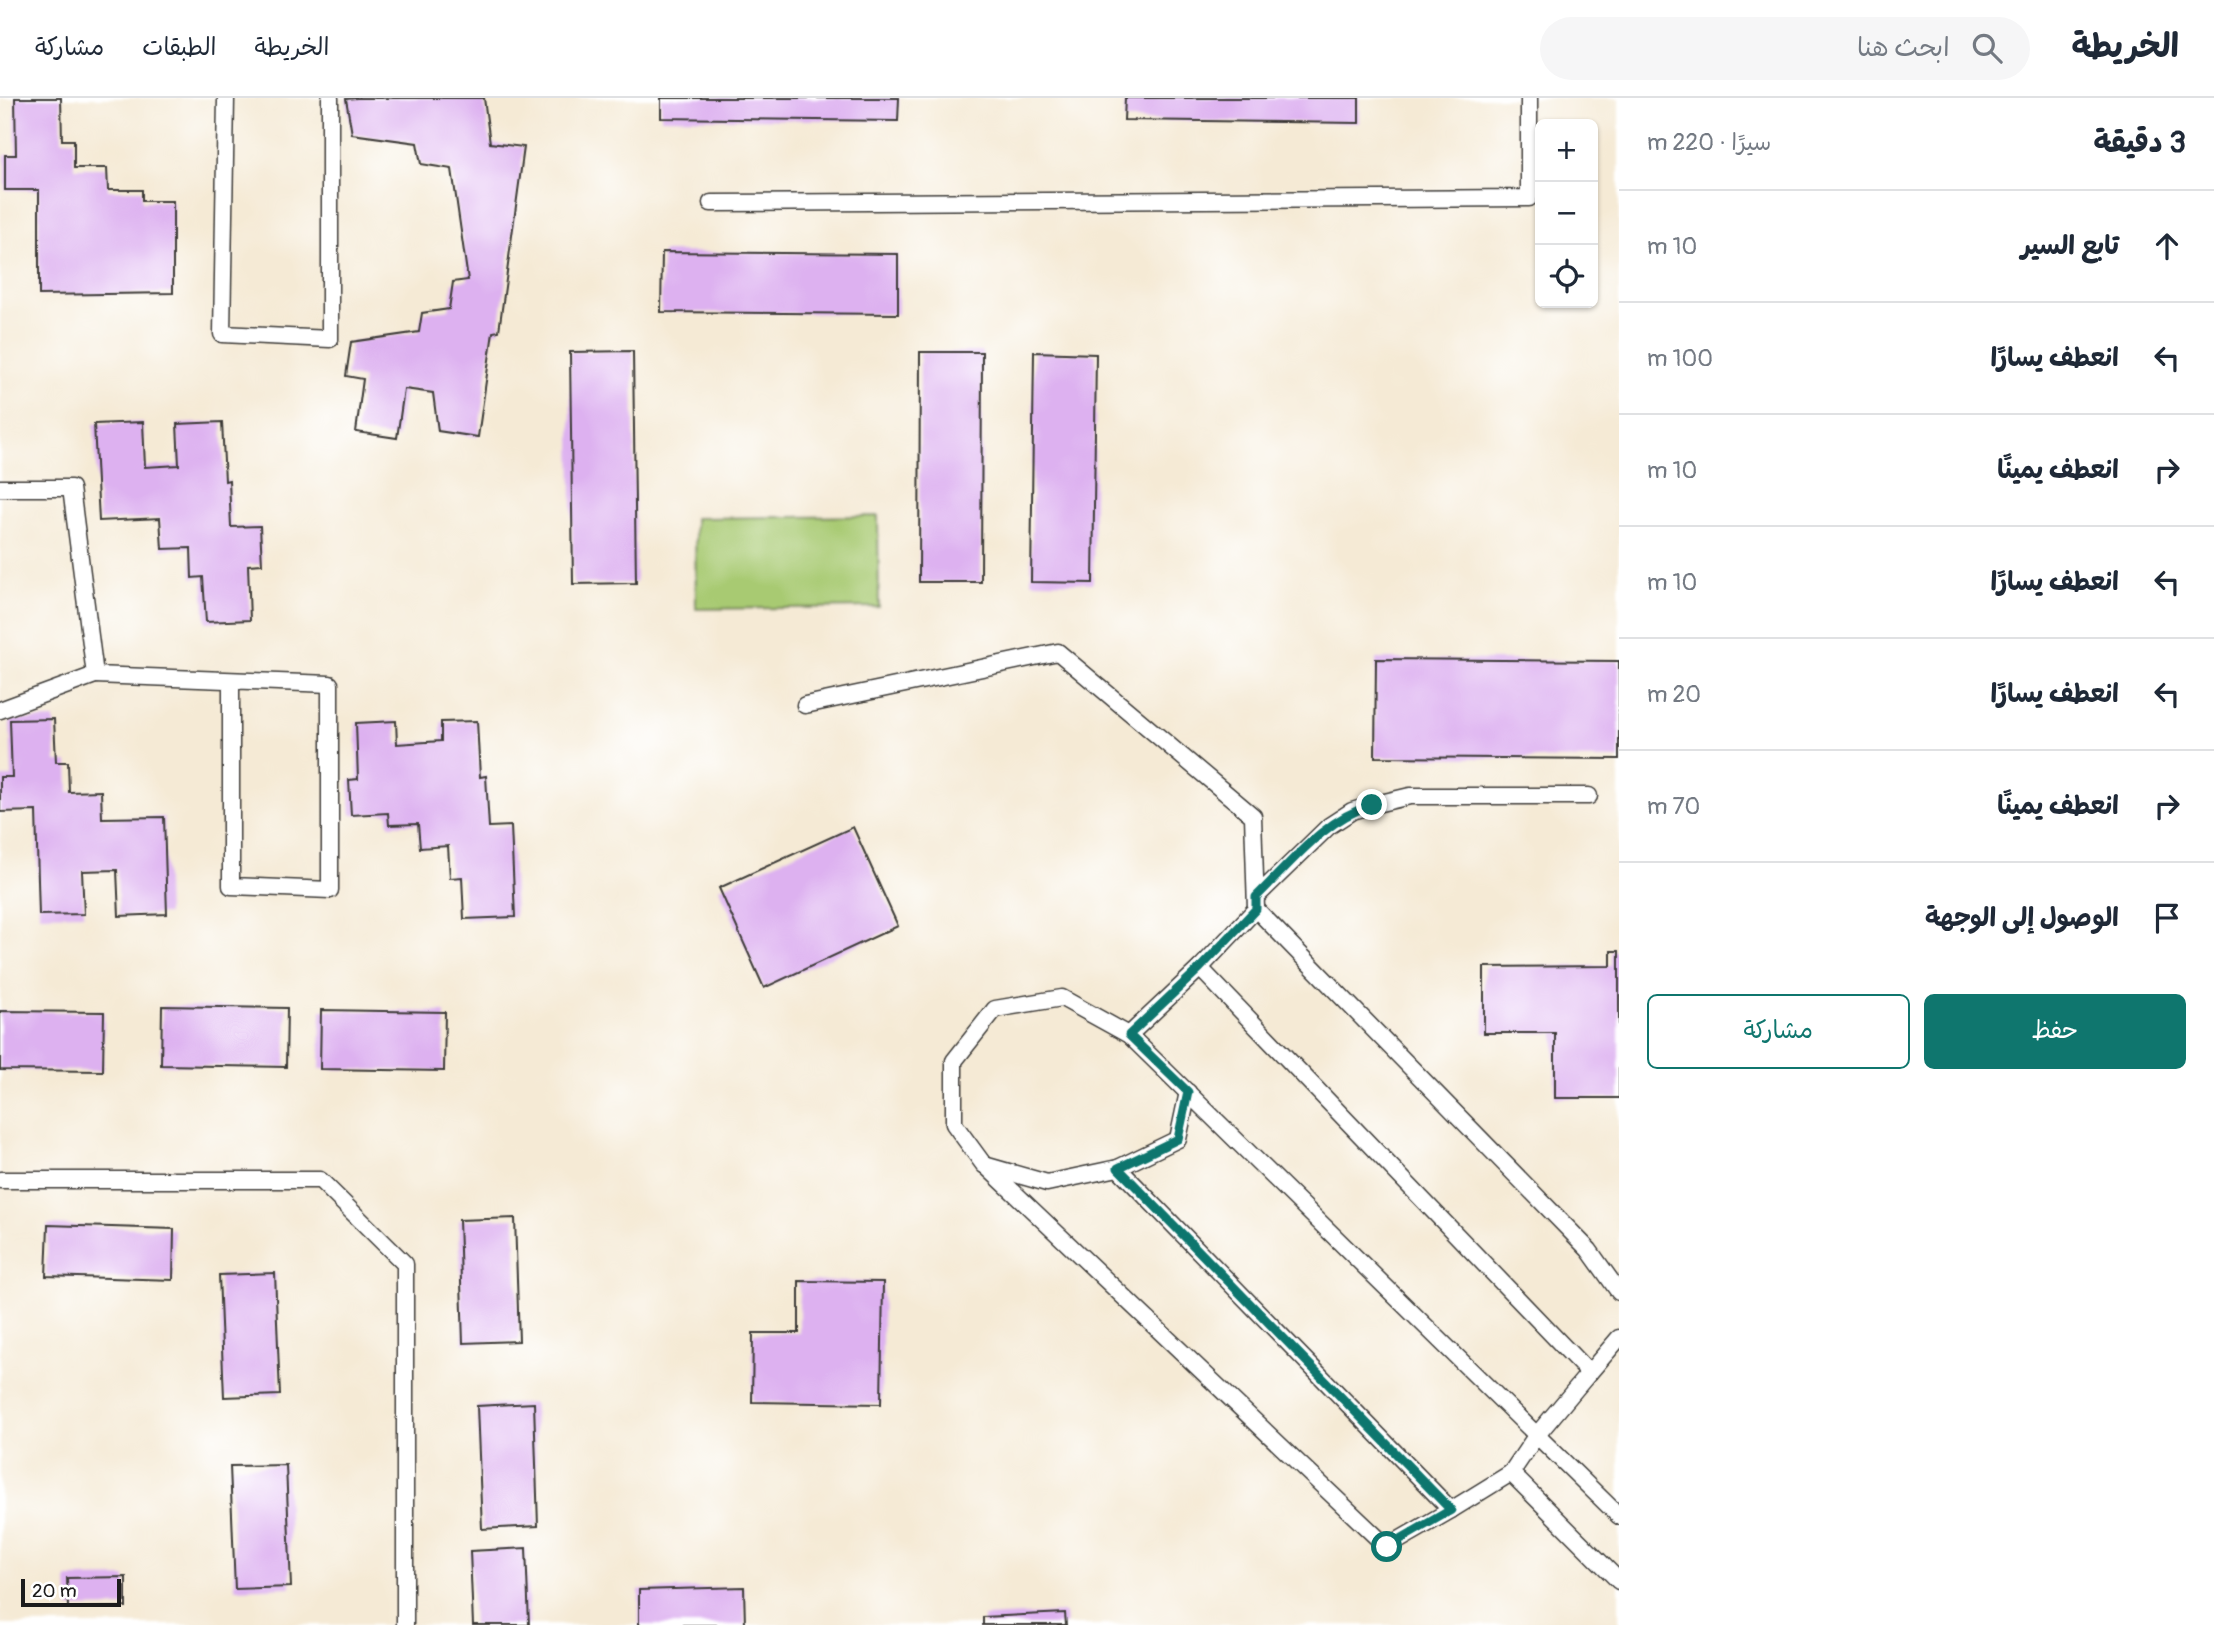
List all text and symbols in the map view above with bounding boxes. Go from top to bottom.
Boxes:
search box [1540,17,2030,80]
text: الخريطة [2072,26,2179,67]
icon: search [1968,29,2006,67]
text: ابحث هنا [1857,32,1950,64]
text: مشاركة [35,33,104,62]
text: الطبقات [142,33,217,62]
text: الخريطة [255,33,329,62]
map controls [1535,119,1598,308]
button: + [1535,119,1598,182]
text: 3 دقيقة [2094,124,2186,161]
text: سيرًا · 220 m [1647,128,1771,157]
button: − [1535,182,1598,245]
icon: ahead [2148,227,2186,265]
text: تابع السير [2021,230,2119,262]
text: 10 m [1647,232,1697,261]
button: locate [1535,245,1598,308]
icon: left [2148,339,2186,377]
text: انعطف يسارًا [1990,342,2119,374]
text: 100 m [1647,344,1713,373]
icon: right [2148,451,2186,489]
text: انعطف يمينًا [1997,454,2119,486]
text: 10 m [1647,456,1697,485]
icon: left [2148,563,2186,601]
text: انعطف يسارًا [1990,566,2119,598]
text: 10 m [1647,568,1697,597]
icon: left [2148,675,2186,713]
text: انعطف يسارًا [1990,678,2119,710]
text: 20 m [1647,680,1701,709]
icon: right [2148,787,2186,825]
route end [1356,789,1387,820]
text: انعطف يمينًا [1997,790,2119,822]
text: 70 m [1647,792,1700,821]
icon: arrive [2148,899,2186,937]
text: الوصول إلى الوجهة [1925,902,2119,934]
button: مشاركة [1647,994,1910,1069]
button: حفظ [1924,994,2186,1069]
route start [1371,1531,1402,1562]
scale bar [21,1576,121,1608]
text: 20 m [32,1579,77,1603]

